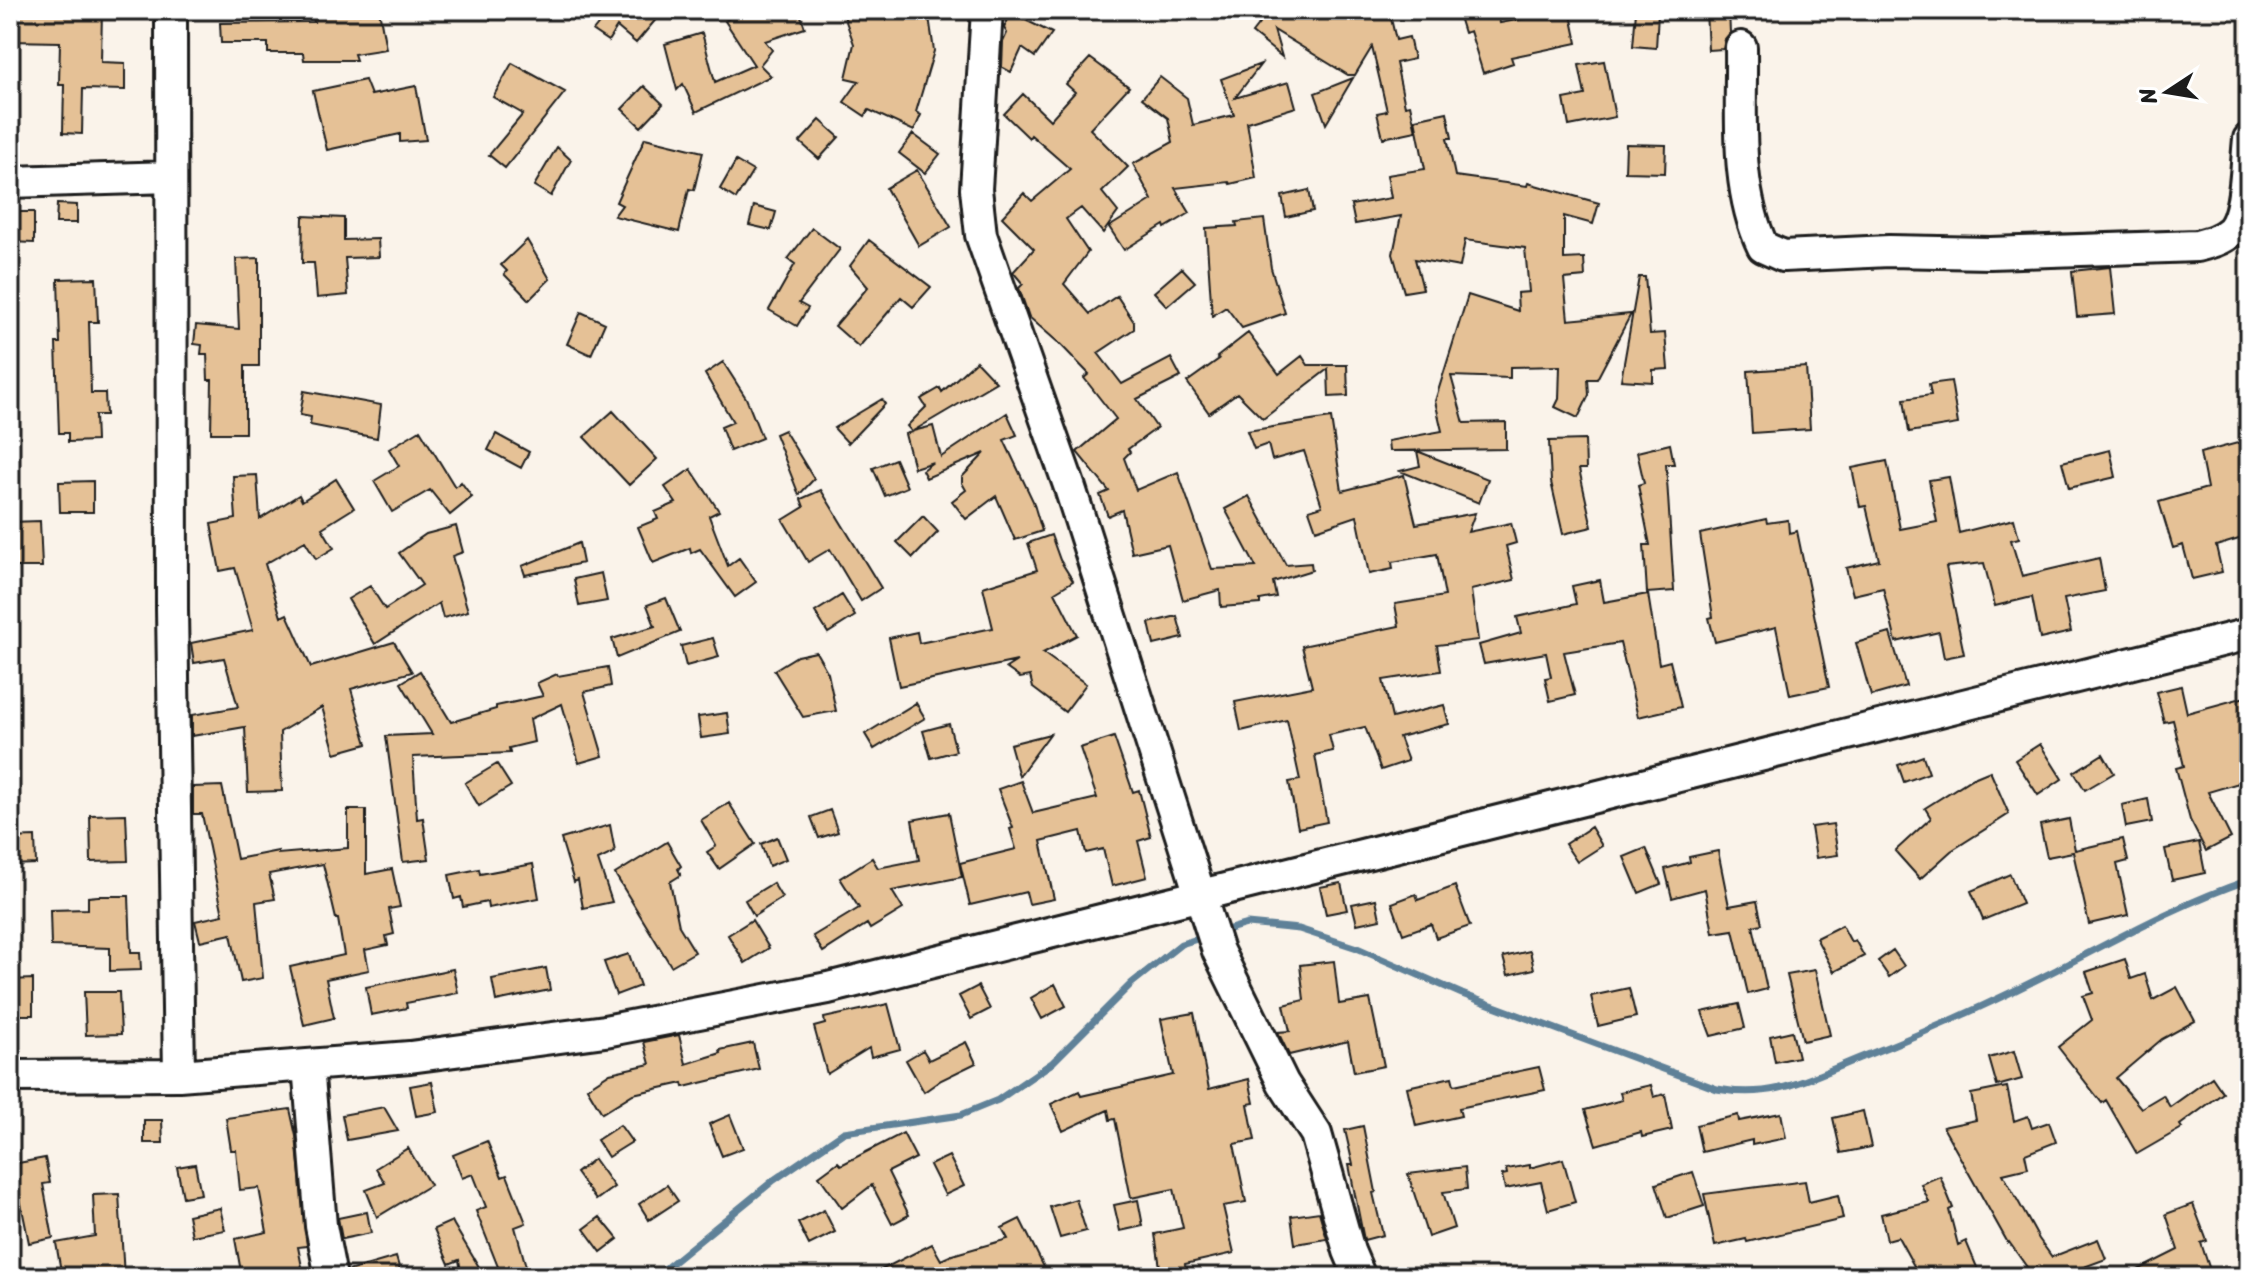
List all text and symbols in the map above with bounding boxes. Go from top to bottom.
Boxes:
north arrow [2127,52,2207,132]
text: N [2127,84,2169,109]

